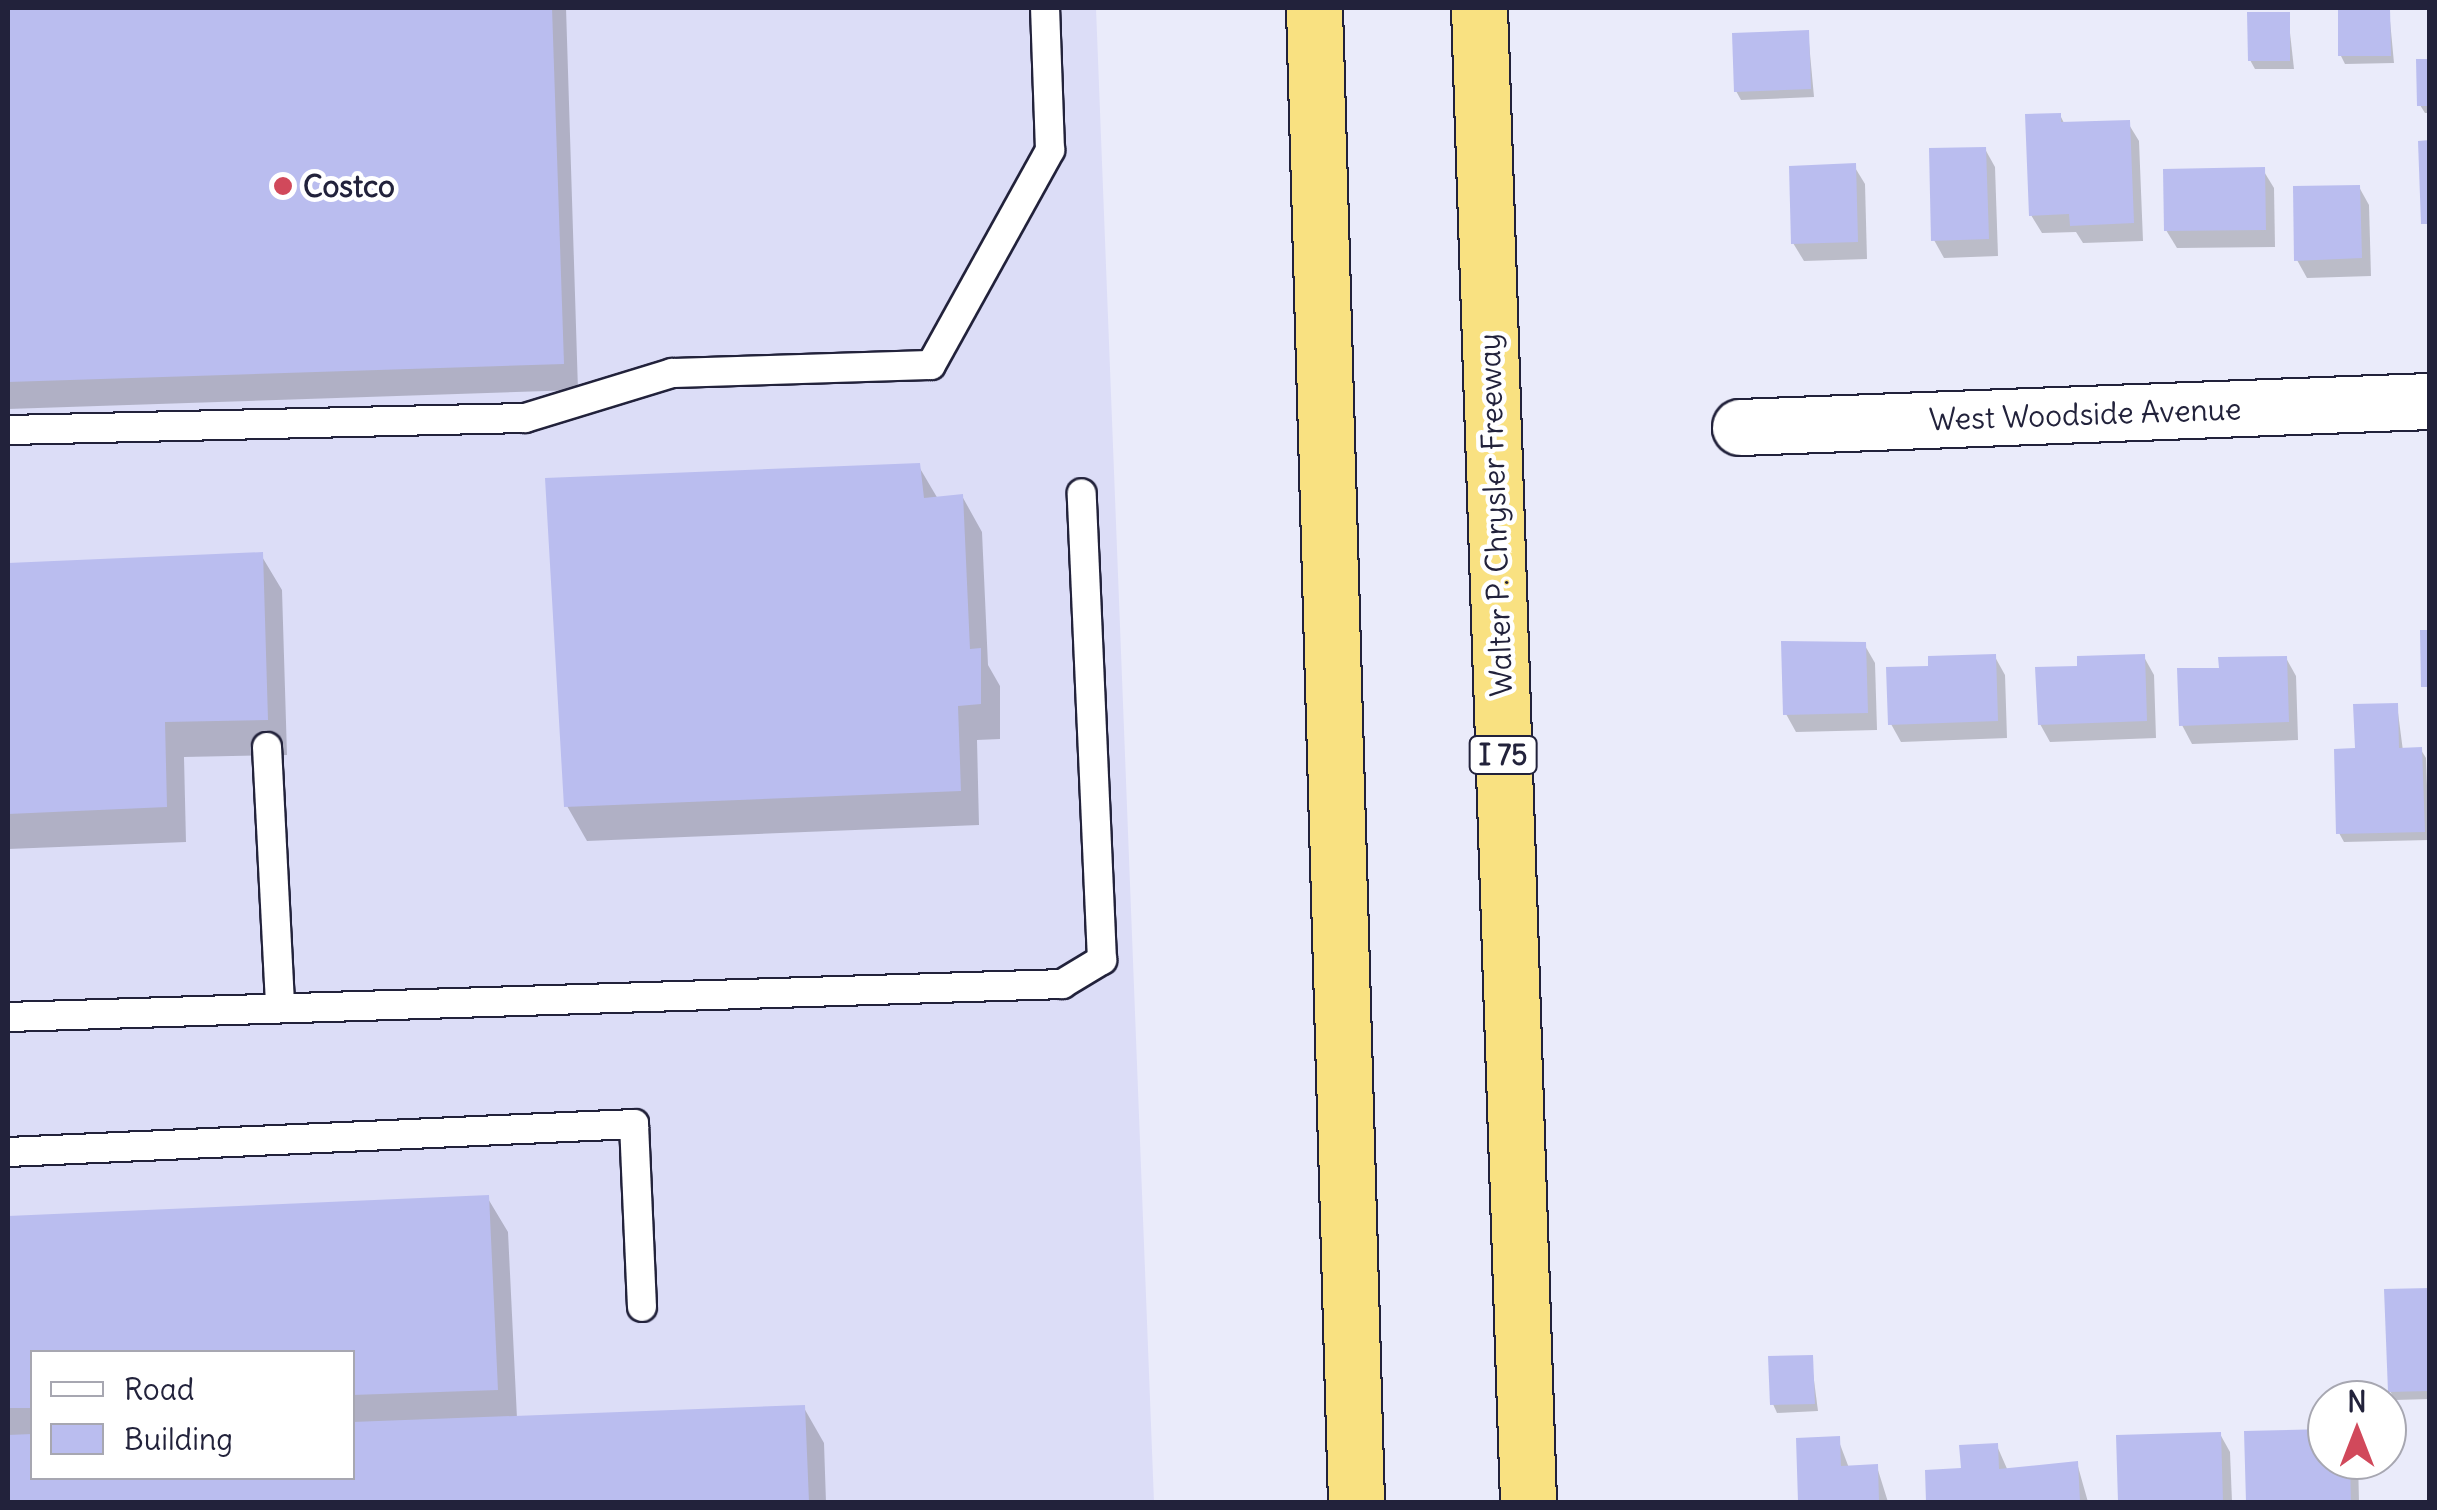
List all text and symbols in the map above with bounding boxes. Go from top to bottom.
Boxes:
place label: Costco [303,168,395,204]
marker: Costco [272,175,294,197]
street label: Walter P. Chrysler Freeway [1471,333,1519,697]
street label: West Woodside Avenue [1928,391,2242,437]
road number: I 75 [1468,732,1538,778]
legend [30,1350,355,1480]
text: Road [124,1370,194,1408]
north arrow [2307,1380,2407,1480]
text: N [2347,1384,2367,1420]
text: Building [124,1420,233,1458]

